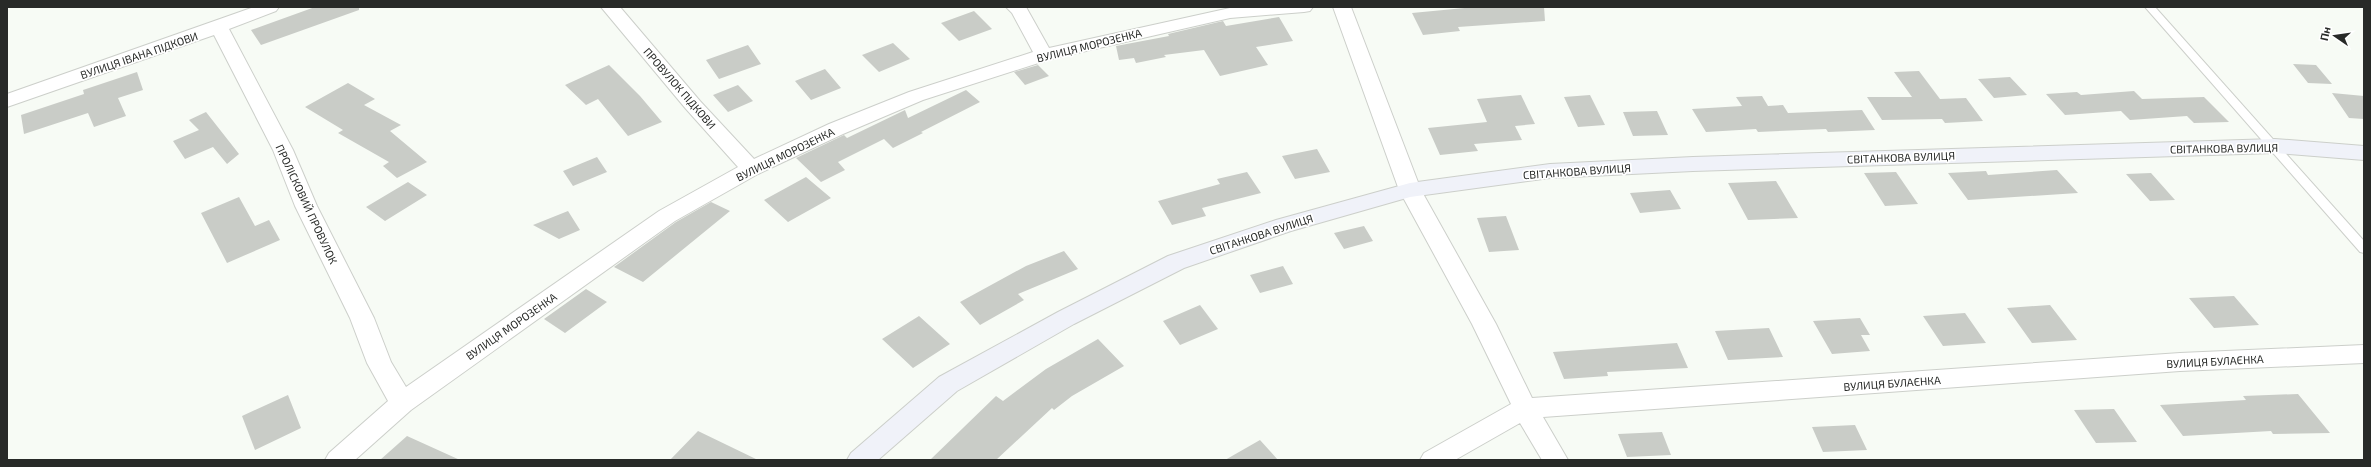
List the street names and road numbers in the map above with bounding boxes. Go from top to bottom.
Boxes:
street label: ВУЛИЦЯ МОРОЗЕНКА [1035,26,1143,64]
street label: ВУЛИЦЯ ІВАНА ПІДКОВИ [79,29,199,81]
street label: ПРОВУЛОК ПІДКОВИ [641,45,719,131]
street label: ВУЛИЦЯ МОРОЗЕНКА [734,124,836,183]
street label: СВІТАНКОВА ВУЛИЦЯ [2170,141,2278,155]
street label: ПРОЛІСКОВИЙ ПРОВУЛОК [274,142,341,266]
street label: СВІТАНКОВА ВУЛИЦЯ [1847,149,1955,165]
street label: СВІТАНКОВА ВУЛИЦЯ [1523,161,1631,181]
street label: СВІТАНКОВА ВУЛИЦЯ [1208,211,1314,257]
street label: ВУЛИЦЯ МОРОЗЕНКА [463,290,559,362]
street label: ВУЛИЦЯ БУЛАЄНКА [2166,352,2264,370]
street label: ВУЛИЦЯ БУЛАЄНКА [1843,373,1941,393]

